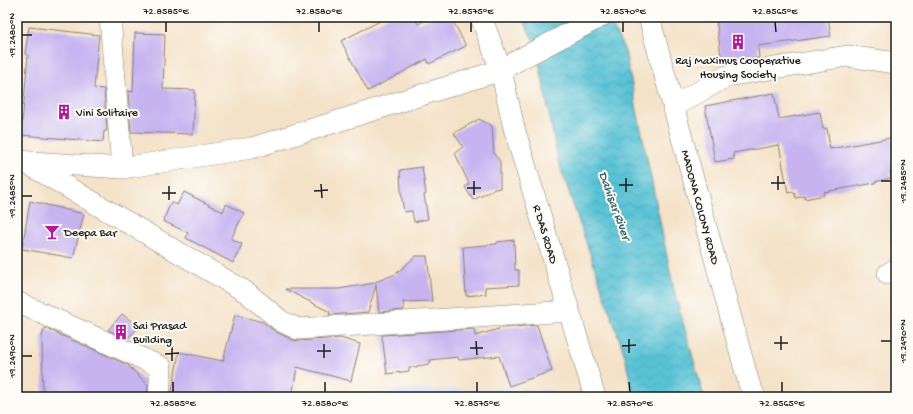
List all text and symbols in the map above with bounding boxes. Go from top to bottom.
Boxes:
text: 72.8585°E [142,6,189,18]
text: 72.8580°E [295,6,343,18]
text: 72.8575°E [447,6,494,18]
text: 72.8570°E [599,6,647,18]
text: 72.8565°E [751,6,798,18]
text: 19.2480°N [7,13,19,58]
building icon: Raj Maximus Cooperative Housing Society [729,33,747,51]
place label: Raj Maximus Cooperative Housing Society [675,55,802,83]
building icon: Vini Solitaire [55,103,73,121]
place label: Vini Solitaire [75,107,139,121]
street label: MADONA COLONY ROAD [677,149,721,267]
text: 19.2485°N [898,159,910,204]
water label: Dahisar River [594,170,634,244]
text: 19.2485°N [7,174,19,219]
street label: R DAS ROAD [528,203,560,266]
bar icon: Deepa Bar [43,223,61,241]
place label: Deepa Bar [63,227,118,241]
text: 19.2490°N [898,319,910,364]
place label: Sai Prasad Building [132,320,187,348]
building icon: Sai Prasad Building [112,323,130,341]
text: 19.2490°N [7,334,19,379]
text: 72.8585°E [149,398,196,410]
text: 72.8580°E [301,398,349,410]
text: 72.8575°E [453,398,500,410]
text: 72.8570°E [606,398,654,410]
text: 72.8565°E [758,398,805,410]

